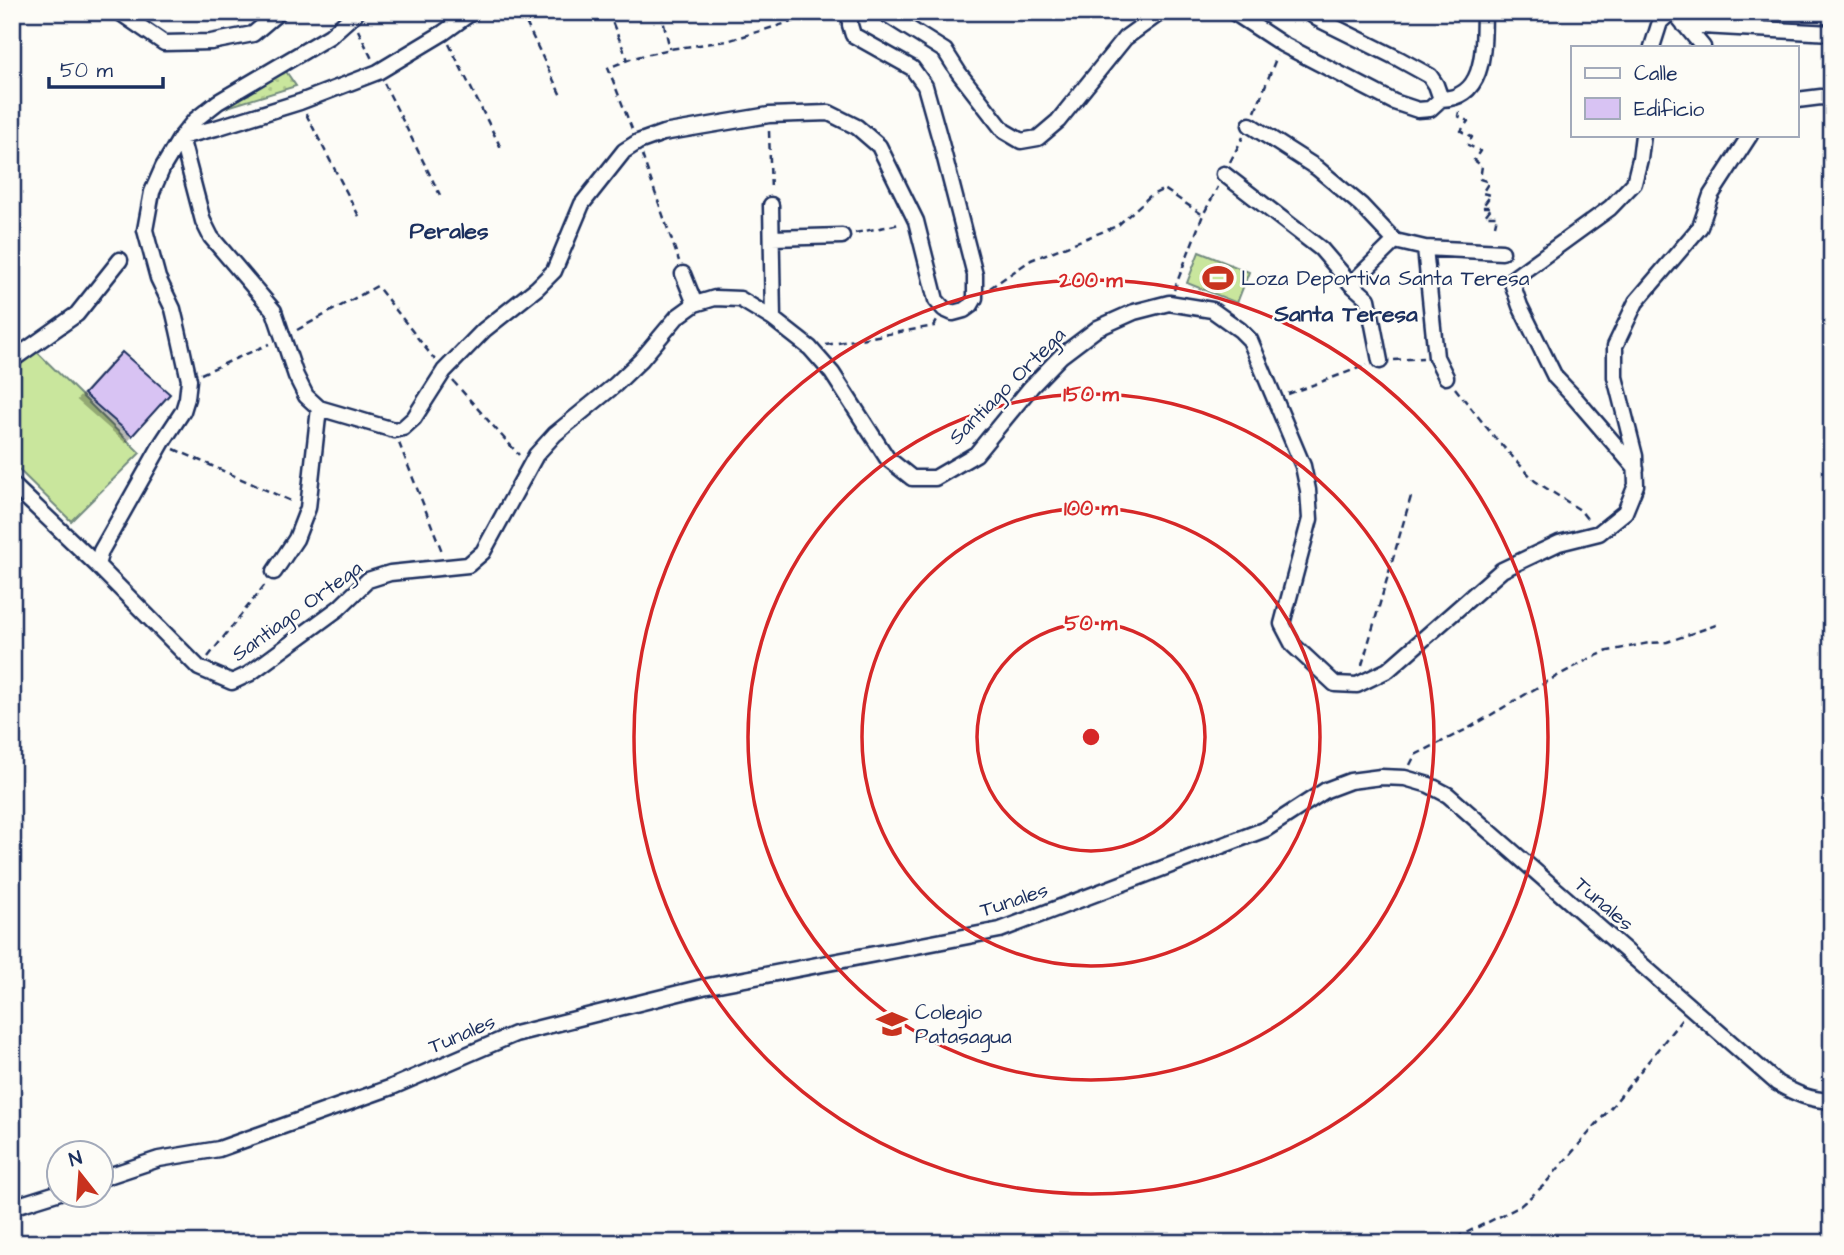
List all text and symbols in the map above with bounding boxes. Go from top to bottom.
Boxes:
scale bar [49,46,163,90]
legend [1571,46,1798,136]
text: 50 m [60,56,114,85]
text: Calle [1634,59,1678,88]
text: Edificio [1634,95,1704,124]
district label: Perales [409,215,489,247]
sports icon: Loza Deportiva Santa Teresa [1201,261,1235,295]
place label: Loza Deportiva Santa Teresa [1241,264,1530,294]
text: 200 m [1058,266,1123,295]
district label: Santa Teresa [1273,298,1418,330]
street label: Santiago Ortega [942,321,1074,453]
text: 150 m [1063,380,1119,409]
text: 100 m [1064,494,1119,523]
street label: Santiago Ortega [226,554,370,670]
text: 50 m [1065,609,1118,638]
centre of rings [1079,725,1103,749]
street label: Tunales [1568,870,1640,938]
street label: Tunales [976,875,1052,925]
place label: Colegio Patasagua [915,998,1012,1053]
street label: Tunales [424,1007,500,1061]
school or university icon: Colegio Patasagua [875,1007,909,1041]
north arrow [46,1140,116,1210]
text: N [66,1145,85,1174]

